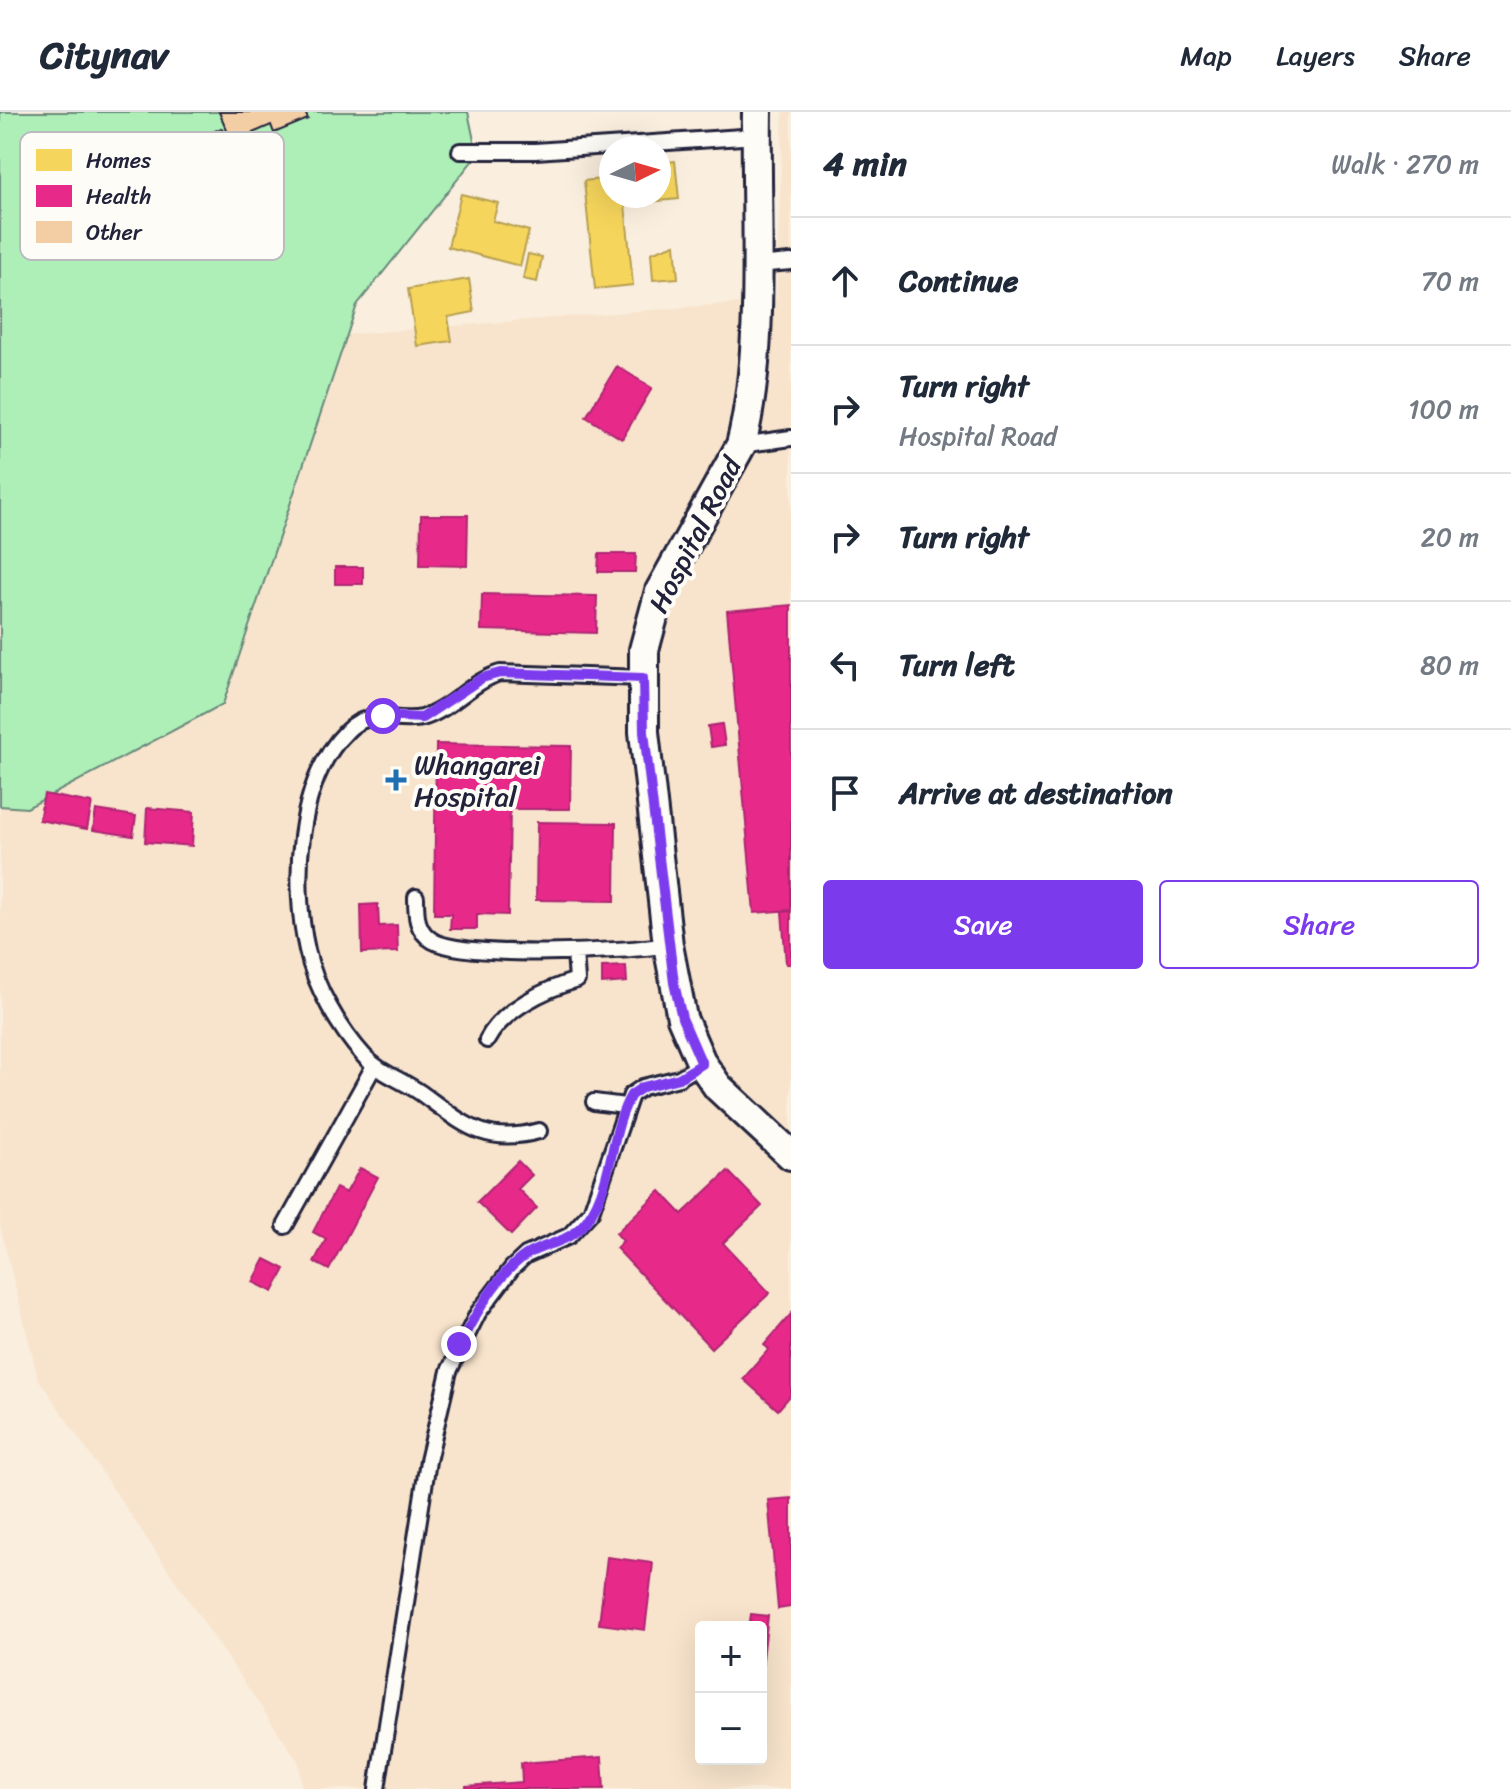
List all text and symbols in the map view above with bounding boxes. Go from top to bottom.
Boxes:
text: Citynav [40,22,168,89]
text: Map [1180,31,1232,80]
text: Layers [1276,31,1355,80]
text: Share [1399,31,1471,80]
legend [20,132,284,260]
text: 4 min [823,134,907,194]
north arrow [599,136,671,208]
text: Homes [86,141,152,180]
text: Walk · 270 m [1331,141,1479,187]
text: Health [86,177,151,216]
text: Other [86,213,143,252]
text: Continue [899,254,1018,308]
text: 70 m [1421,258,1479,304]
icon: ahead [823,259,867,303]
text: Turn right [899,359,1029,413]
text: 100 m [1408,386,1479,432]
icon: right [823,387,867,431]
text: Hospital Road [899,413,1057,459]
street label: Hospital Road [635,446,756,622]
text: Turn right [899,510,1029,564]
text: 20 m [1421,514,1479,560]
icon: right [823,515,867,559]
text: Turn left [899,638,1015,692]
text: 80 m [1420,642,1479,688]
icon: left [823,643,867,687]
route start [365,698,401,734]
place label: Whangarei Hospital [414,740,542,821]
text: Arrive at destination [899,766,1173,820]
marker: Whangarei Hospital [385,769,407,791]
icon: arrive [823,771,867,815]
button: Save [823,880,1143,969]
button: Share [1159,880,1479,969]
route end [441,1326,477,1362]
map controls [695,1621,767,1765]
button: + [695,1621,767,1693]
button: − [695,1693,767,1765]

